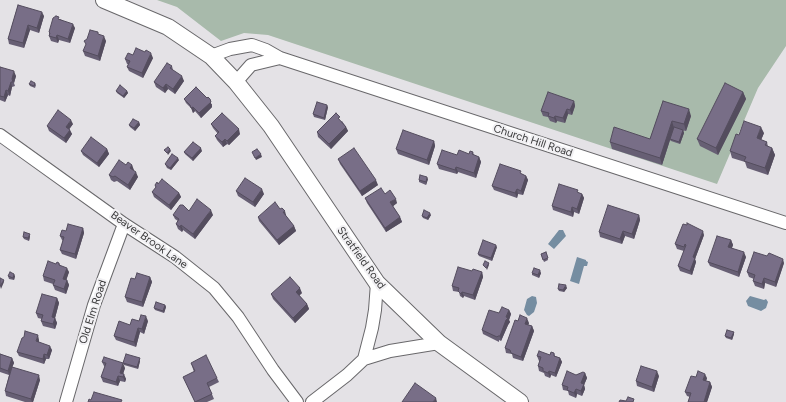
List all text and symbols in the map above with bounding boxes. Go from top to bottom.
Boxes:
street label: Church Hill Road [492,122,574,160]
street label: Beaver Brook Lane [108,208,190,272]
street label: Stratfield Road [334,224,388,292]
street label: Old Elm Road [76,278,110,346]

